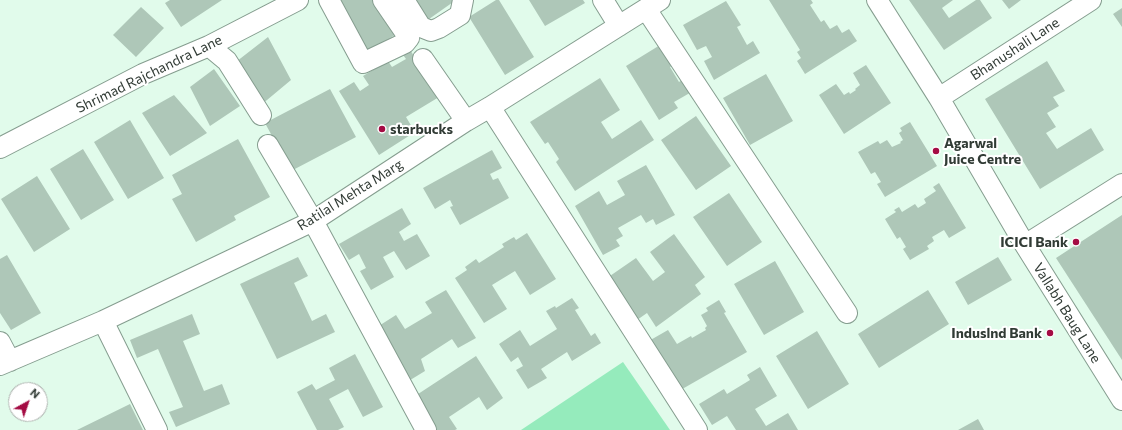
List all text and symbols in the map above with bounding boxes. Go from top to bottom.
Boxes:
street label: Bhanushali Lane [967,14,1063,84]
street label: Shrimad Rajchandra Lane [73,31,225,117]
place label: starbucks [390,121,453,137]
marker: starbucks [377,124,387,134]
place label: Agarwal Juice Centre [944,135,1021,168]
marker: Agarwal Juice Centre [931,146,941,156]
street label: Ratilal Mehta Marg [294,156,406,234]
place label: ICICI Bank [1000,234,1068,250]
marker: ICICI Bank [1071,237,1081,247]
street label: Vallabh Baug Lane [1029,260,1105,366]
place label: Induslnd Bank [951,325,1042,341]
marker: Induslnd Bank [1045,328,1055,338]
north arrow [8,382,48,422]
text: N [28,386,43,401]

